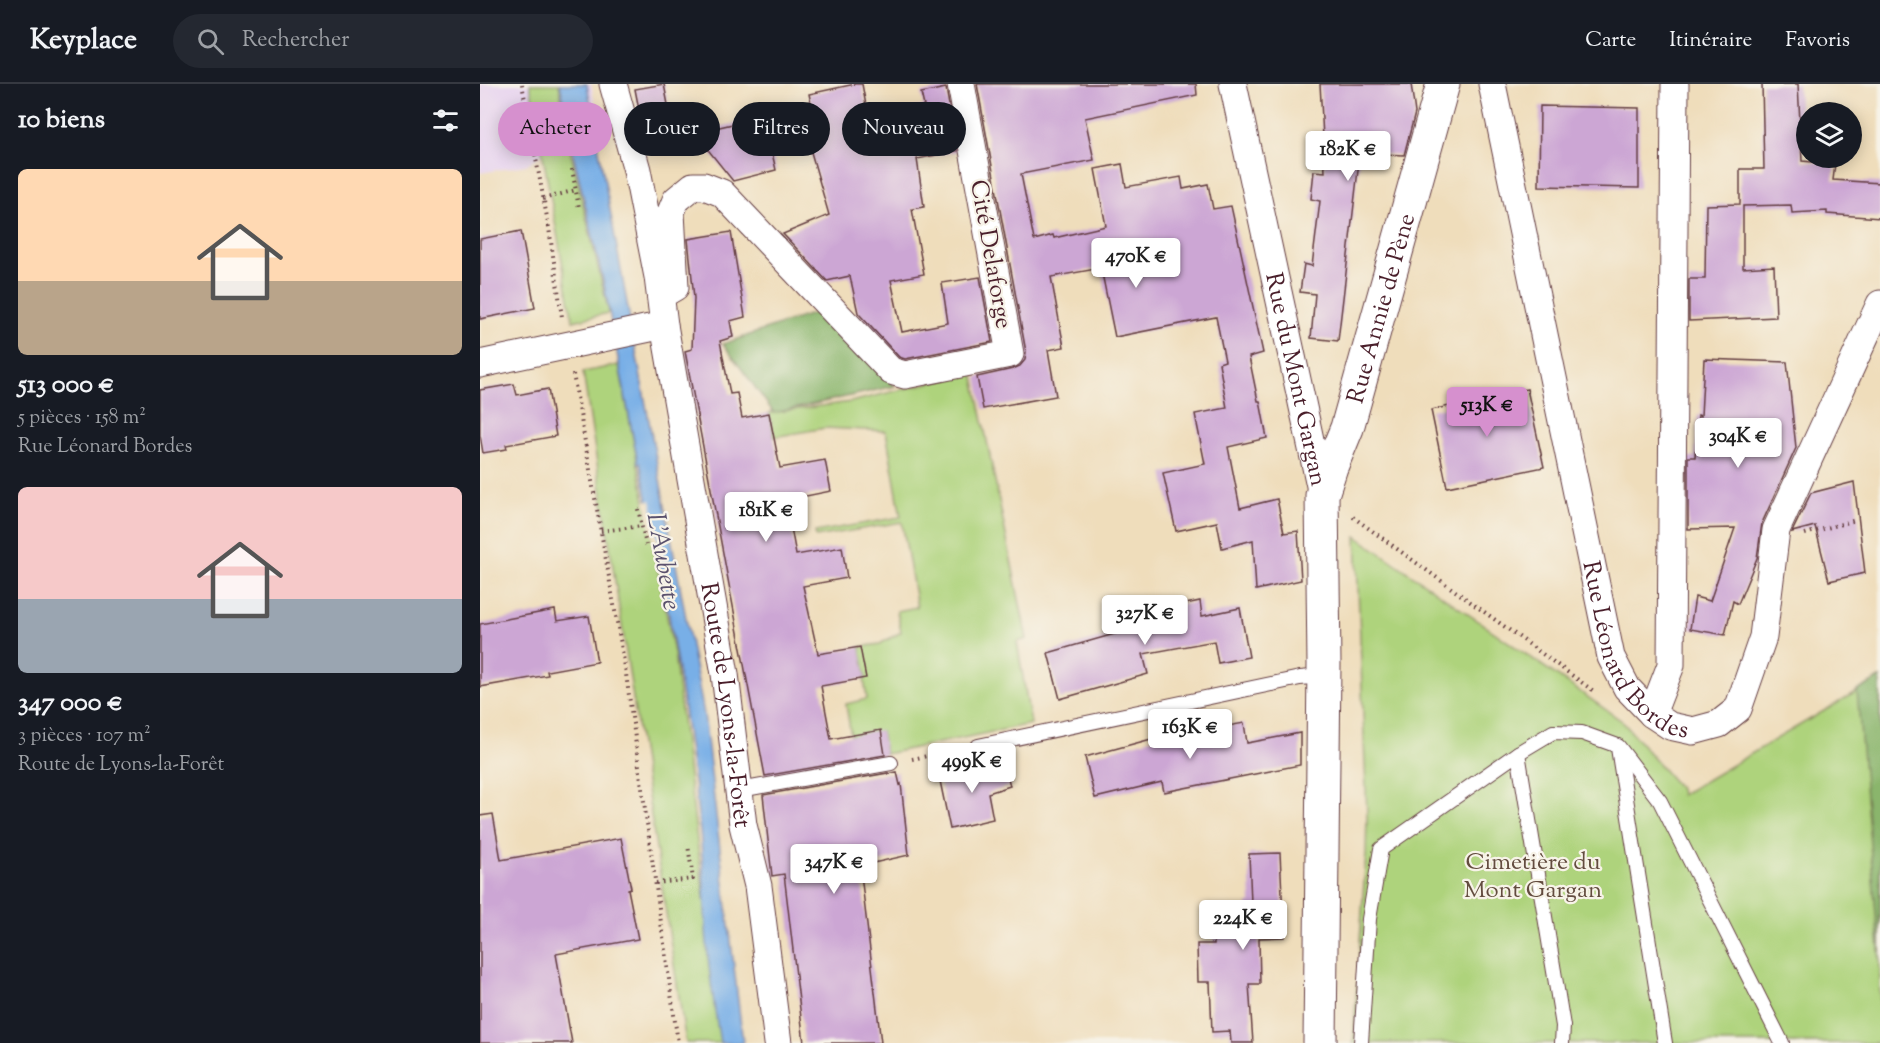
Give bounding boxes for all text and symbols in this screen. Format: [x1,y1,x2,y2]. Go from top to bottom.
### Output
search box [173,14,593,68]
text: Keyplace [30,21,137,61]
icon: search [194,25,227,58]
text: Rechercher [242,25,350,57]
text: Carte [1585,26,1636,56]
text: Itinéraire [1669,26,1752,56]
text: Favoris [1785,26,1850,56]
text: 10 biens [18,102,105,139]
chip: Acheter [498,102,612,156]
chip: Louer [624,102,720,156]
chip: Filtres [732,102,830,156]
chip: Nouveau [842,102,966,156]
map controls [1796,102,1862,168]
button: layers [1796,102,1862,168]
icon: filters [429,104,462,137]
pin: 182K € [1299,131,1397,182]
text: 182K € [1320,136,1376,165]
street label: Cité Delaforge [960,177,1020,332]
icon: home [186,208,294,316]
street label: Rue Annie de Pène [1340,210,1425,408]
pin: 470K € [1087,238,1185,289]
text: 470K € [1105,243,1167,272]
street label: Rue du Mont Gargan [1255,270,1335,489]
text: 513 000 € [18,367,115,404]
pin: 513K € [1438,387,1536,438]
text: 513K € [1461,392,1513,421]
text: 5 pièces · 158 m² [18,404,146,433]
pin: 304K € [1689,418,1787,469]
text: 304K € [1709,423,1767,452]
text: Rue Léonard Bordes [18,433,192,462]
pin: 181K € [717,492,815,543]
text: 181K € [739,497,793,526]
water label: L'Aubette [636,510,689,613]
icon: home [186,526,294,634]
street label: Rue Léonard Bordes [1572,558,1692,749]
street label: Route de Lyons-la-Forêt [690,580,758,830]
pin: 327K € [1096,595,1194,646]
text: 327K € [1116,600,1174,629]
text: 347 000 € [18,685,123,722]
pin: 163K € [1141,709,1239,760]
text: 163K € [1162,714,1218,743]
text: 3 pièces · 107 m² [18,722,151,751]
pin: 499K € [923,743,1021,794]
text: 499K € [942,748,1002,777]
text: Route de Lyons-la-Forêt [18,751,224,780]
pin: 347K € [785,844,883,895]
park label: Cimetière du Mont Gargan [1464,846,1602,908]
text: 347K € [804,849,864,878]
pin: 224K € [1194,900,1292,951]
text: 224K € [1213,905,1273,934]

